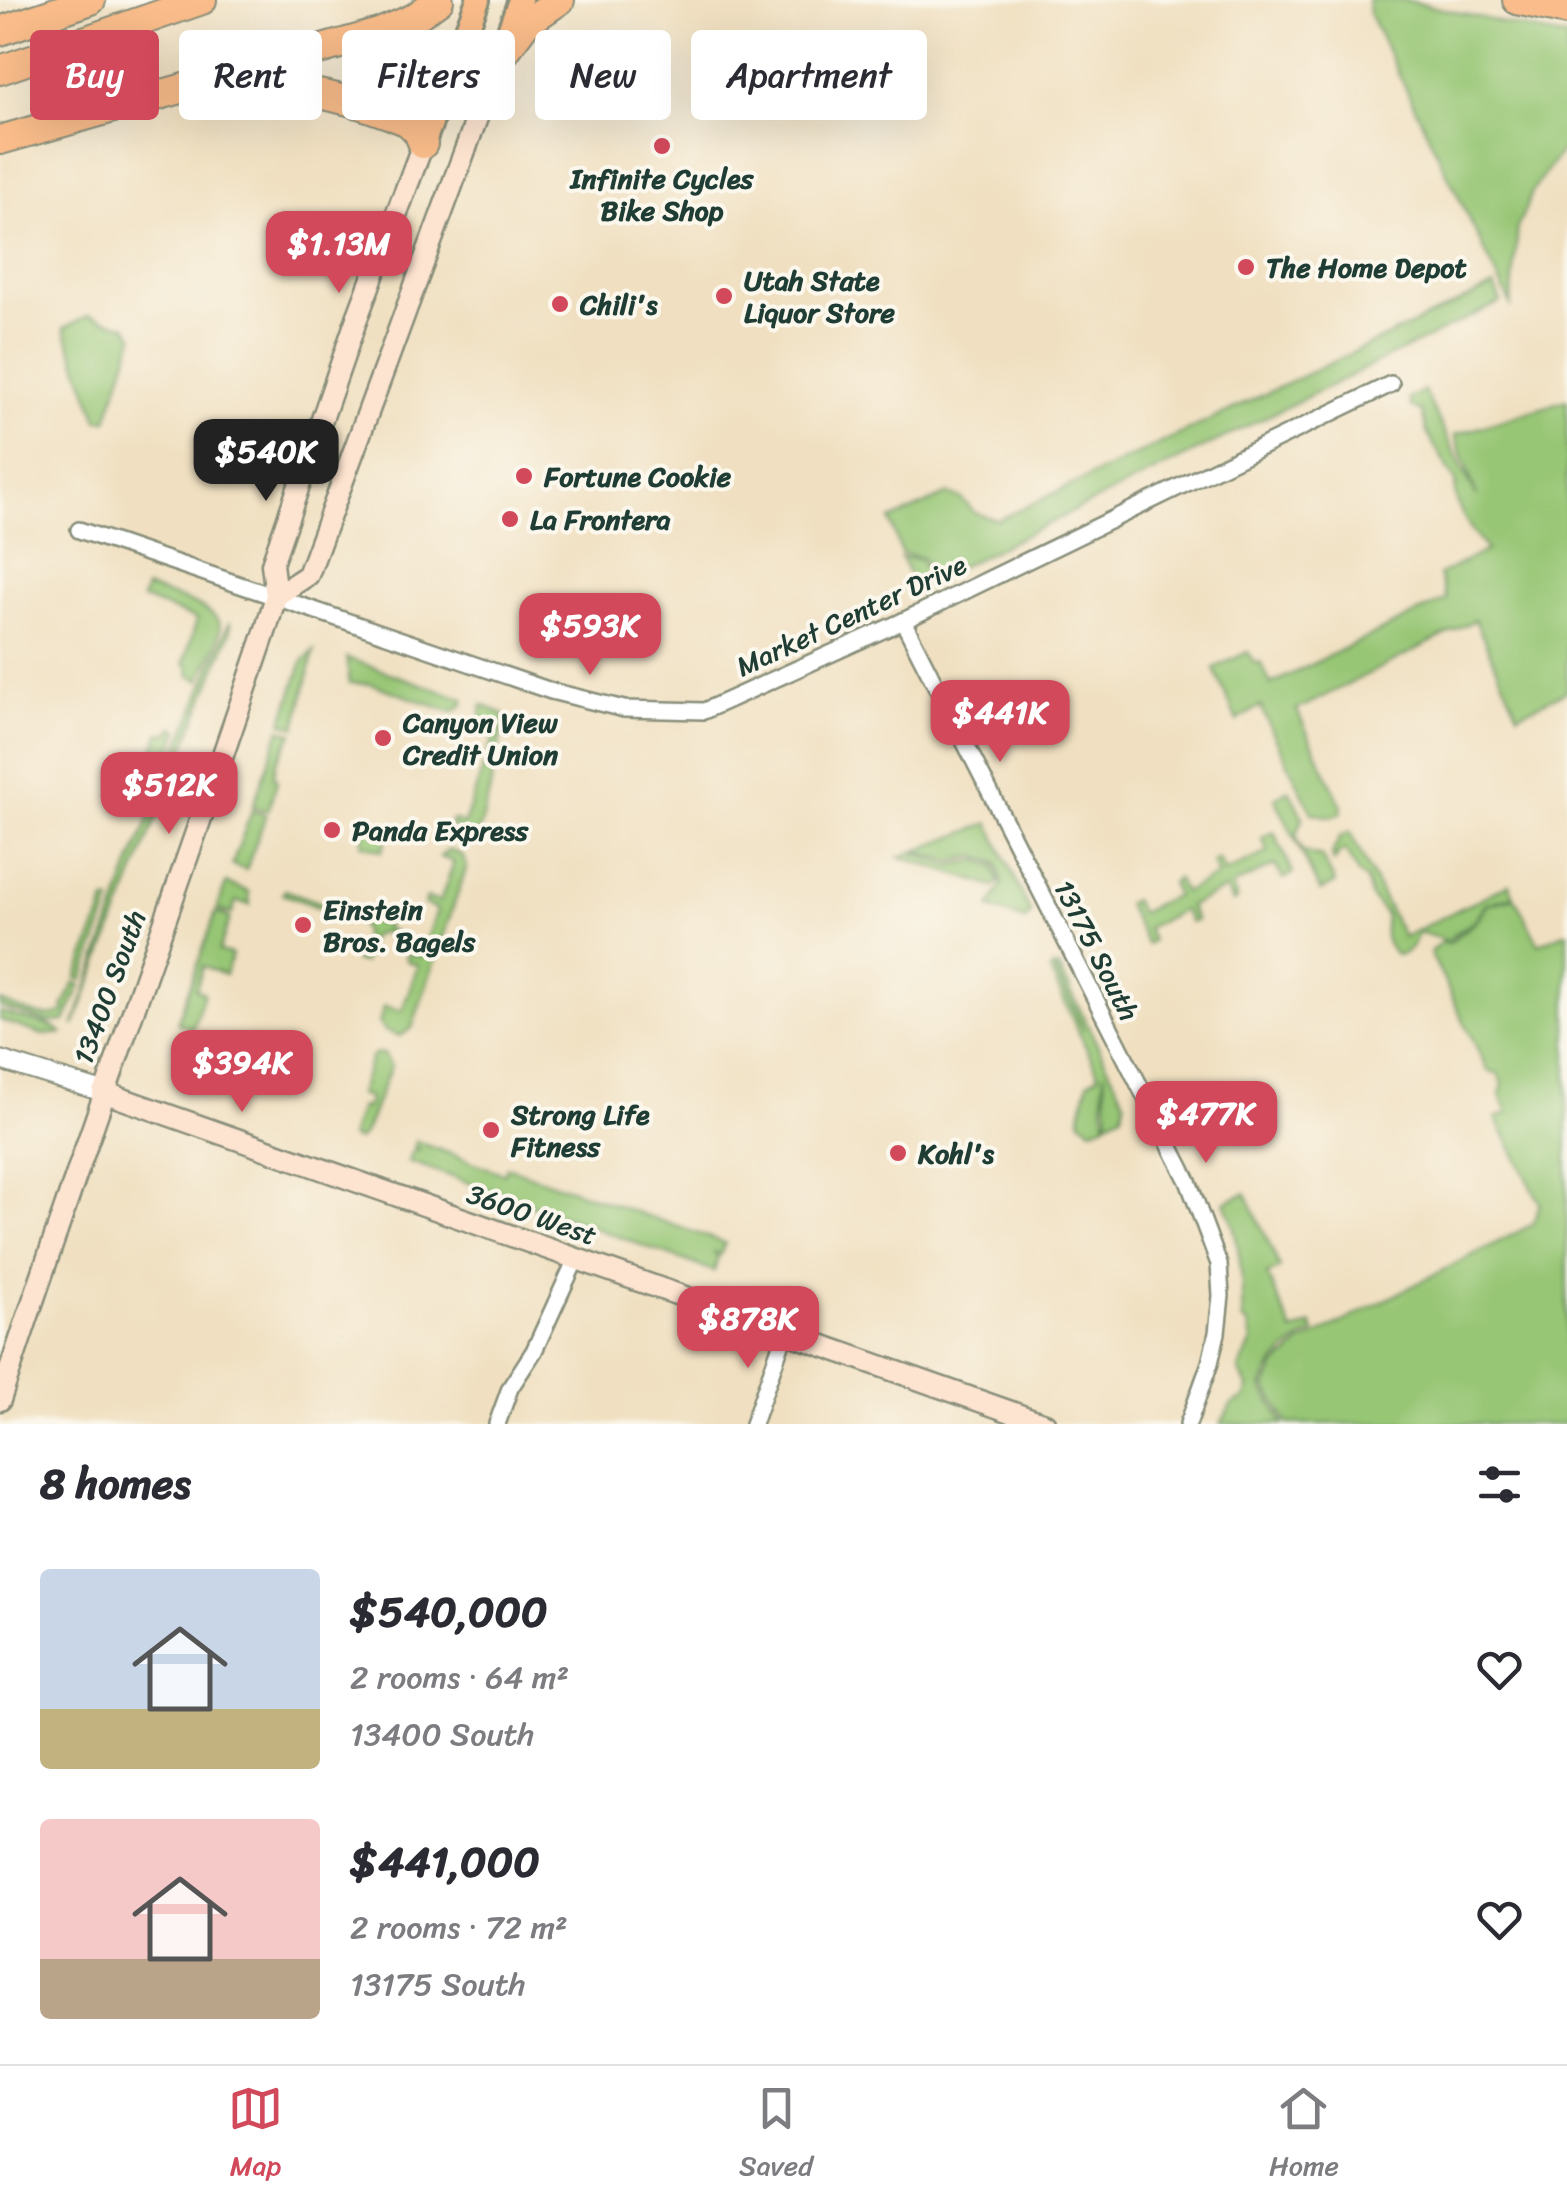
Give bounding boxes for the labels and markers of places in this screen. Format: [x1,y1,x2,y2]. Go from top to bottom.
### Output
marker: Infinite Cycles Bike Shop [651,135,673,157]
place label: Infinite Cycles Bike Shop [568,154,755,235]
pin: $1.13M [258,211,420,296]
place label: The Home Depot [1266,243,1467,292]
place label: Utah State Liquor Store [744,256,896,337]
marker: The Home Depot [1235,256,1257,278]
place label: Chili's [579,280,658,329]
marker: Utah State Liquor Store [713,285,735,307]
marker: Chili's [549,293,571,315]
pin: $540K [196,419,336,504]
place label: Fortune Cookie [543,452,732,501]
marker: Fortune Cookie [513,465,535,487]
place label: La Frontera [530,495,671,544]
marker: La Frontera [499,508,521,530]
pin: $593K [520,593,660,678]
pin: $441K [930,680,1070,765]
place label: Canyon View Credit Union [402,698,559,779]
marker: Canyon View Credit Union [372,727,394,749]
pin: $512K [99,752,239,837]
place label: Panda Express [352,806,529,855]
marker: Panda Express [321,819,343,841]
place label: Einstein Bros. Bagels [323,885,477,966]
marker: Einstein Bros. Bagels [292,914,314,936]
pin: $394K [172,1030,312,1115]
pin: $477K [1136,1081,1276,1166]
place label: Strong Life Fitness [510,1090,650,1171]
marker: Strong Life Fitness [480,1119,502,1141]
place label: Kohl's [917,1129,994,1178]
marker: Kohl's [887,1142,909,1164]
pin: $878K [678,1286,818,1371]

